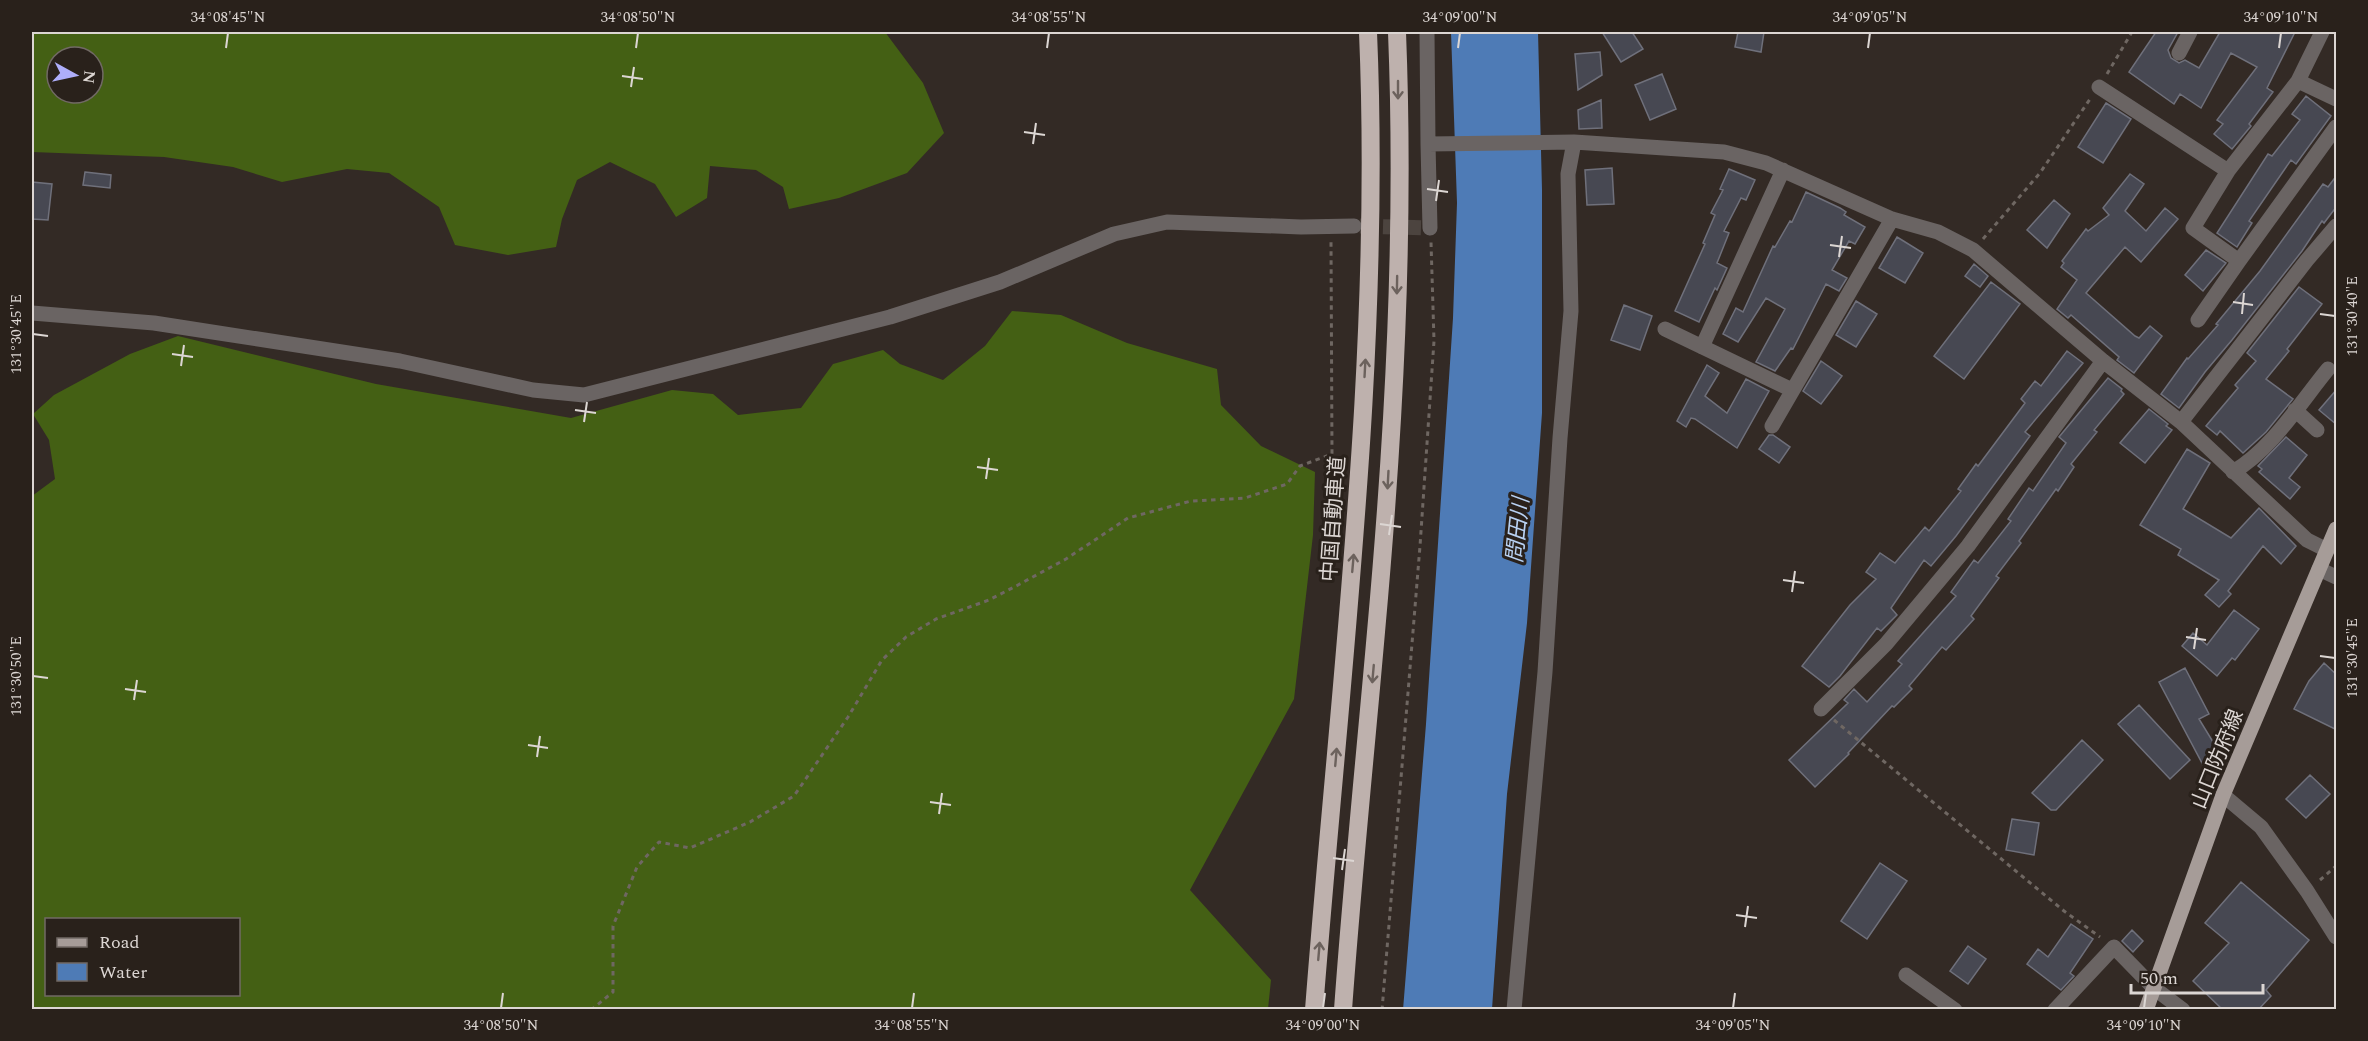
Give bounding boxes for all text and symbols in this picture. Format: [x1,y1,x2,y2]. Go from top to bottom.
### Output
text: 34°08'45"N [191,6,266,29]
text: 34°08'50"N [601,6,676,29]
text: 34°08'55"N [1012,6,1087,29]
text: 34°09'00"N [1423,6,1498,29]
text: 34°09'05"N [1833,6,1908,29]
text: 34°09'10"N [2244,6,2319,29]
north arrow [45,45,105,105]
text: N [76,69,102,85]
one-way arrow [1392,79,1404,99]
one-way arrow [1391,274,1403,294]
text: 131°30'40"E [2341,276,2364,356]
text: 131°30'45"E [5,294,28,374]
one-way arrow [1360,359,1371,379]
street label: 中国自動車道 [1314,455,1354,583]
one-way arrow [1382,469,1393,489]
water label: 問田川 [1499,494,1539,565]
one-way arrow [1348,553,1359,573]
text: 131°30'45"E [2341,618,2364,698]
text: 131°30'50"E [5,636,28,716]
one-way arrow [1367,664,1378,684]
street label: 山口防府線 [2183,705,2252,814]
one-way arrow [1331,747,1342,767]
legend [45,918,240,996]
text: Road [99,929,140,956]
one-way arrow [1314,942,1325,962]
scale bar [2131,957,2263,995]
text: Water [99,959,147,986]
text: 50 m [2140,965,2178,992]
text: 34°08'50"N [464,1014,539,1037]
text: 34°08'55"N [875,1014,950,1037]
text: 34°09'00"N [1286,1014,1361,1037]
text: 34°09'05"N [1696,1014,1771,1037]
text: 34°09'10"N [2107,1014,2182,1037]

